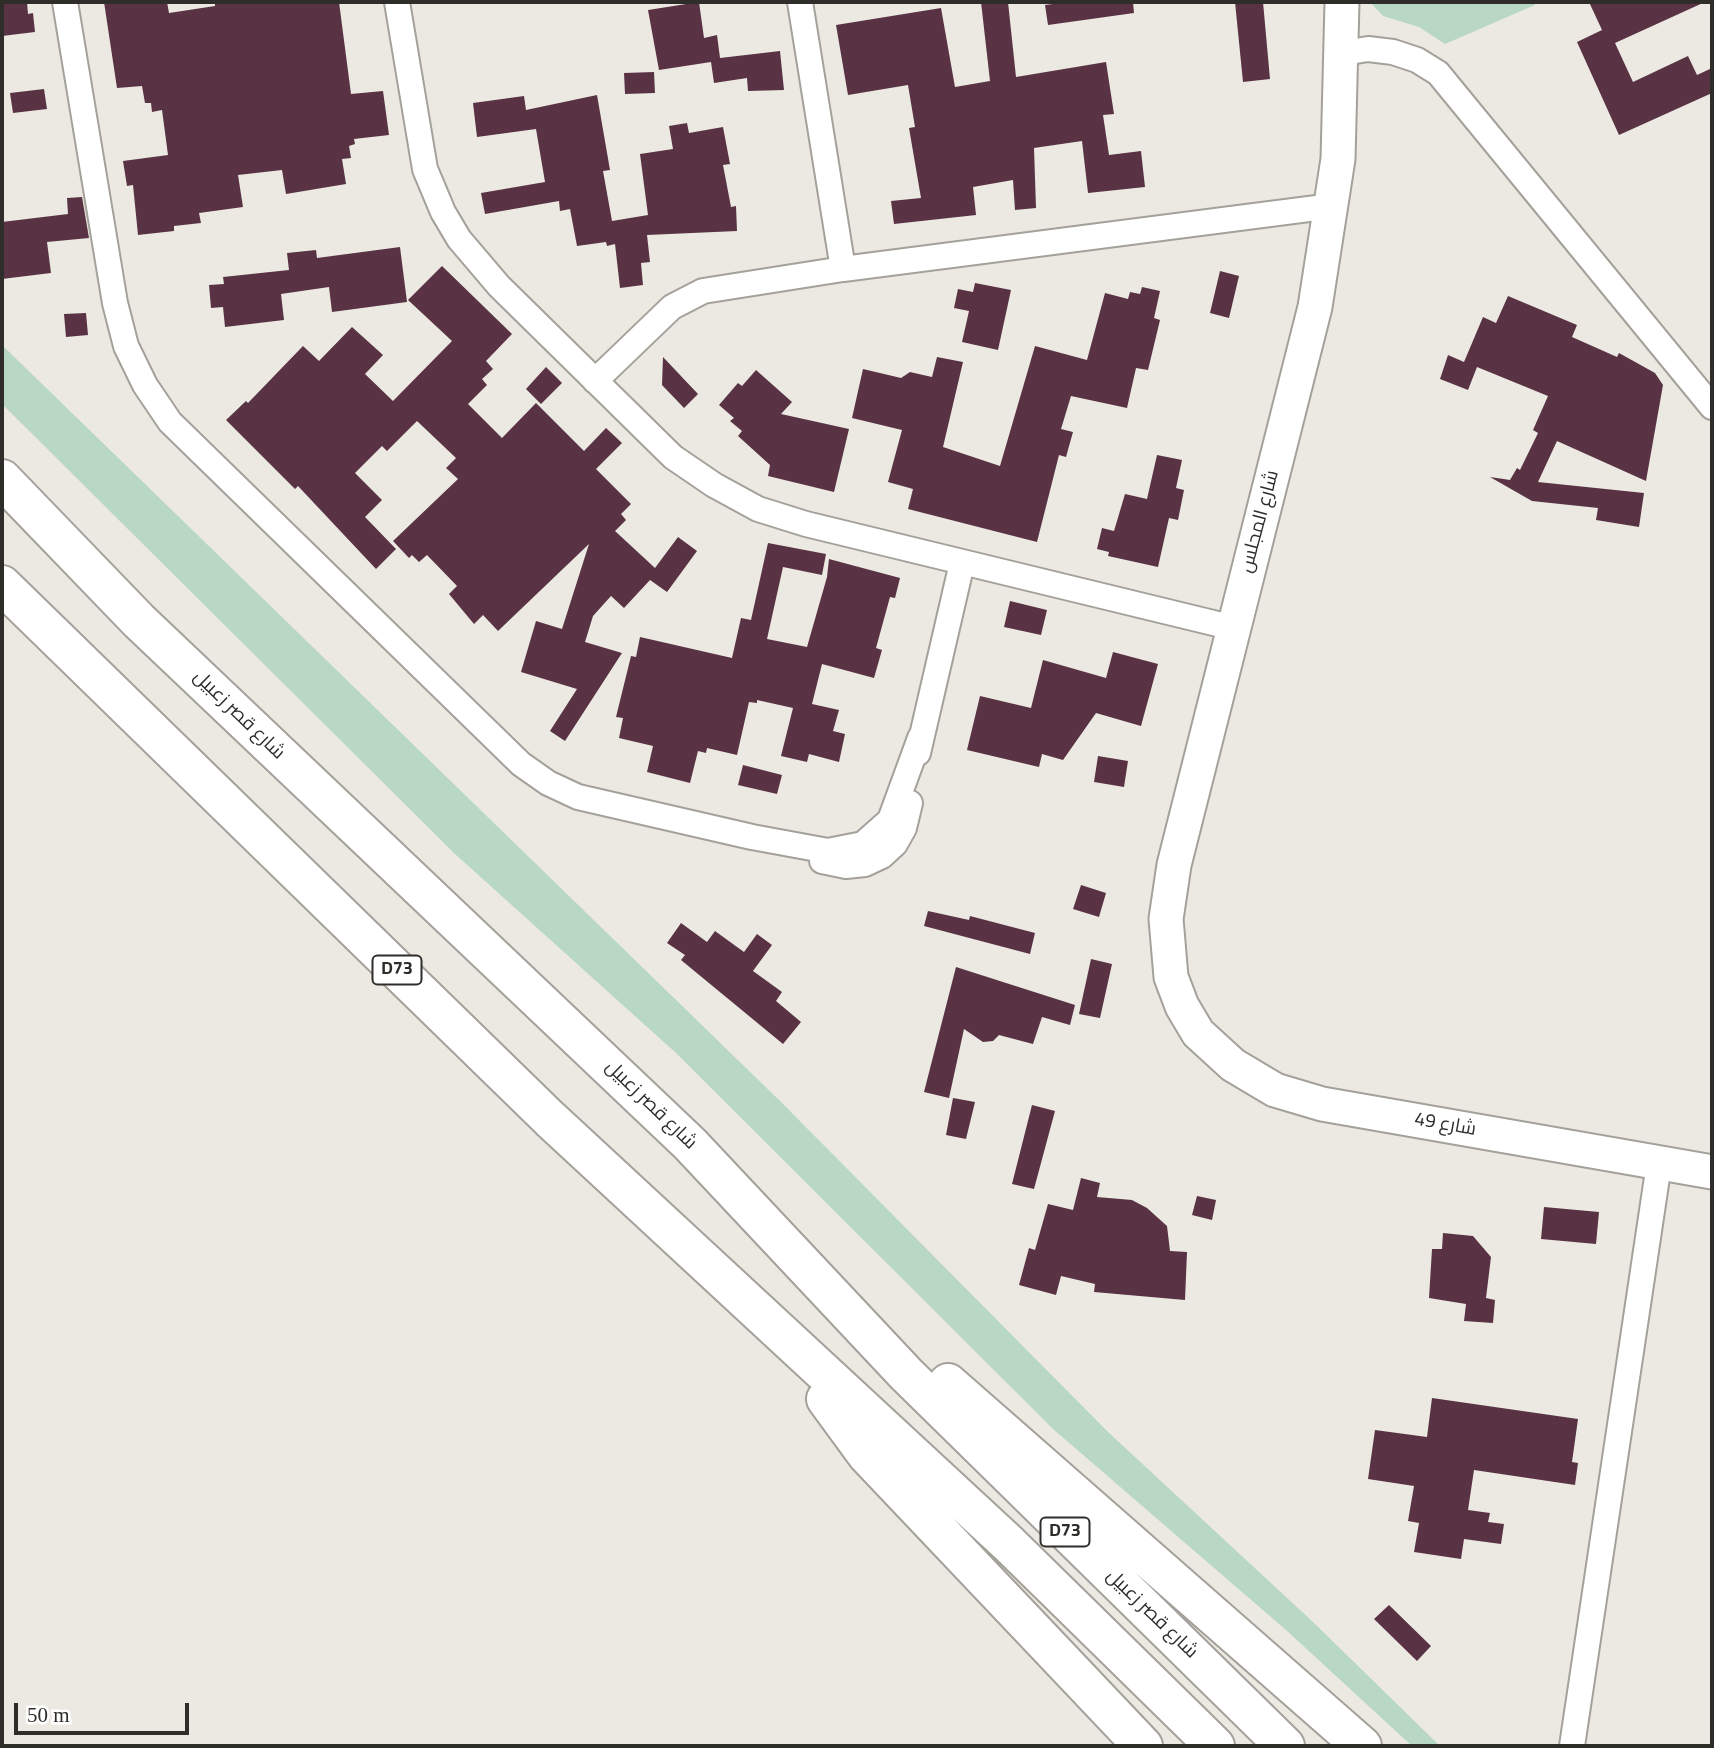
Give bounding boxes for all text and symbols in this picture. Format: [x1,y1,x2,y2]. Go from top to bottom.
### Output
street label: شارع المجلس [1236,468,1286,576]
street label: شارع قصر زعبيل [187,667,289,765]
road number: D73 [372,956,422,985]
street label: شارع قصر زعبيل [599,1057,701,1155]
street label: شارع 49 [1412,1109,1478,1143]
road number: D73 [1040,1518,1090,1546]
street label: شارع قصر زعبيل [1100,1566,1202,1664]
scale bar [18,1688,192,1732]
text: 50 m [27,1703,70,1727]

